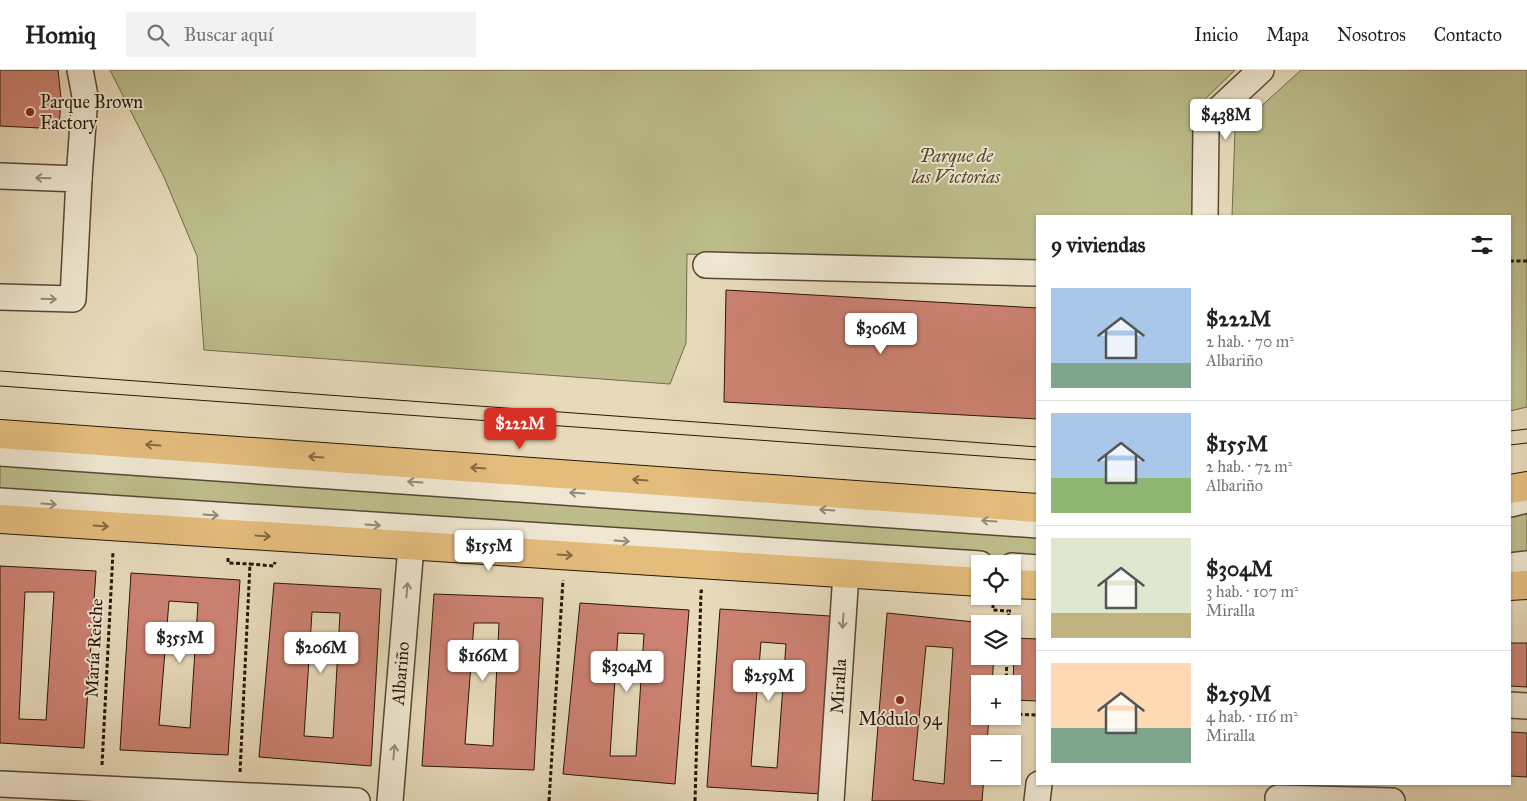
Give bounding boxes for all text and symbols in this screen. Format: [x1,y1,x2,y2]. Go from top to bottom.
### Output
search box [126,12,476,57]
text: Homiq [25,20,96,50]
icon: search [144,21,172,49]
text: Buscar aquí [184,23,273,46]
text: Inicio [1194,24,1238,46]
text: Mapa [1266,24,1309,46]
text: Nosotros [1337,24,1406,46]
text: Contacto [1434,24,1502,46]
place label: Parque Brown Factory [40,91,143,134]
pin: $438M [1191,98,1261,141]
text: $438M [1201,105,1251,124]
marker: Parque Brown Factory [24,106,36,118]
park label: Parque de las Victorias [911,145,1001,188]
one-way arrow [36,173,52,182]
icon: filters [1468,231,1496,259]
text: 9 viviendas [1051,232,1146,258]
one-way arrow [40,294,56,303]
text: $222M [1206,306,1271,332]
icon: home [1091,308,1151,368]
pin: $306M [846,312,916,355]
text: $306M [856,319,906,338]
text: 2 hab. · 70 m² [1206,332,1294,351]
text: Albariño [1206,351,1263,370]
pin: $222M [485,408,555,450]
text: $222M [495,414,545,433]
text: $155M [1206,431,1268,457]
icon: home [1091,433,1151,493]
one-way arrow [146,441,162,450]
one-way arrow [308,452,324,461]
text: 2 hab. · 72 m² [1206,457,1292,476]
one-way arrow [470,464,486,473]
one-way arrow [632,475,648,484]
text: Albariño [1206,476,1263,495]
one-way arrow [407,477,423,486]
one-way arrow [570,488,586,498]
one-way arrow [40,500,56,509]
one-way arrow [819,506,835,515]
one-way arrow [203,510,219,519]
one-way arrow [981,517,997,526]
one-way arrow [93,521,109,530]
one-way arrow [365,521,381,530]
pin: $155M [454,530,524,572]
one-way arrow [255,532,271,541]
text: $155M [465,536,513,555]
one-way arrow [614,537,630,546]
one-way arrow [557,551,573,560]
map controls [971,555,1021,785]
button: locate [971,555,1021,605]
text: $304M [1206,556,1273,582]
icon: home [1091,558,1151,618]
text: 3 hab. · 107 m² [1206,582,1299,601]
one-way arrow [402,583,412,599]
street label: María Reiche [80,598,108,698]
text: Miralla [1206,601,1255,620]
one-way arrow [838,613,848,629]
button: layers [971,615,1021,665]
pin: $355M [145,622,215,664]
text: $355M [156,628,204,647]
pin: $206M [286,632,356,674]
text: $206M [295,638,347,657]
pin: $166M [448,640,518,682]
street label: Albariño [387,641,414,707]
text: $166M [459,646,507,665]
pin: $304M [592,650,662,693]
text: $304M [602,657,652,676]
street label: Miralla [826,658,851,715]
pin: $259M [734,660,804,702]
text: $259M [744,666,794,685]
button: + [971,675,1021,725]
text: $259M [1206,681,1272,707]
icon: home [1091,683,1151,743]
marker: Módulo 94 [894,694,906,706]
text: 4 hab. · 116 m² [1206,707,1298,726]
place label: Módulo 94 [858,708,943,730]
text: Miralla [1206,726,1255,745]
button: − [971,735,1021,785]
one-way arrow [389,745,399,761]

